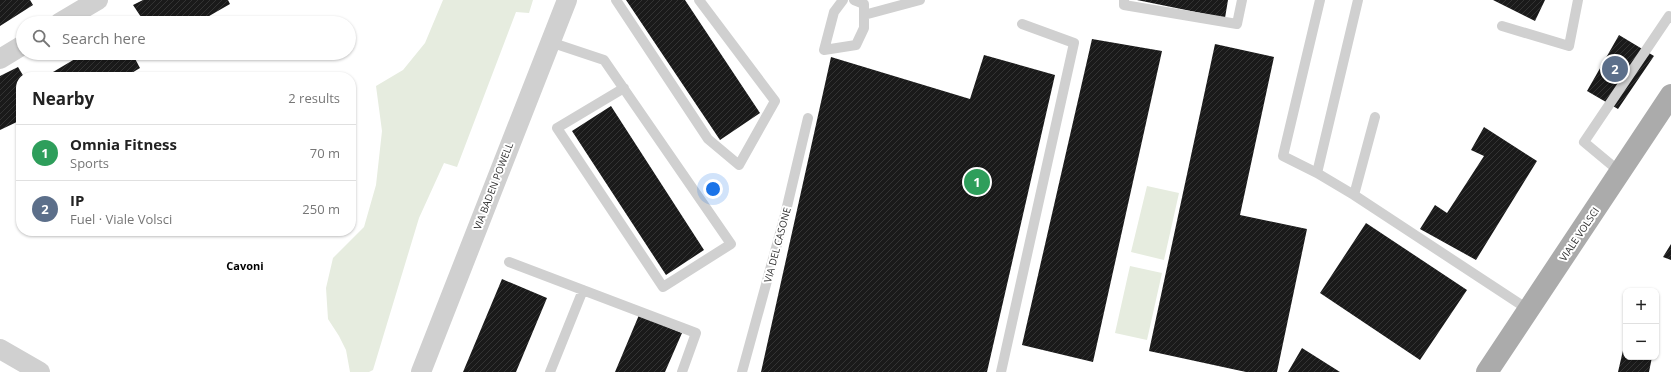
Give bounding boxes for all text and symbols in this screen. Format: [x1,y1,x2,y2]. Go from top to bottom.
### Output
search box [16,16,356,60]
icon: search [30,27,52,49]
text: Search here [62,28,146,48]
pin: 2 [1602,54,1628,84]
text: Nearby [32,87,94,110]
text: 2 results [288,89,340,107]
text: Omnia Fitness [70,134,177,154]
street label: VIA BADEN POWELL [470,140,516,232]
text: 1 [41,144,49,162]
text: 70 m [310,144,340,162]
text: Sports [70,154,109,172]
pin: 1 [964,167,990,197]
your location [703,179,723,199]
text: IP [70,190,84,210]
text: 2 [41,200,49,218]
text: 250 m [302,200,340,218]
street label: VIALE VOLSCI [1556,204,1602,264]
street label: VIA DEL CASONE [760,206,794,284]
text: Fuel · Viale Volsci [70,210,172,228]
district label: Cavoni [226,258,264,273]
map controls [1623,288,1659,360]
button: + [1623,288,1659,324]
button: − [1623,324,1659,360]

